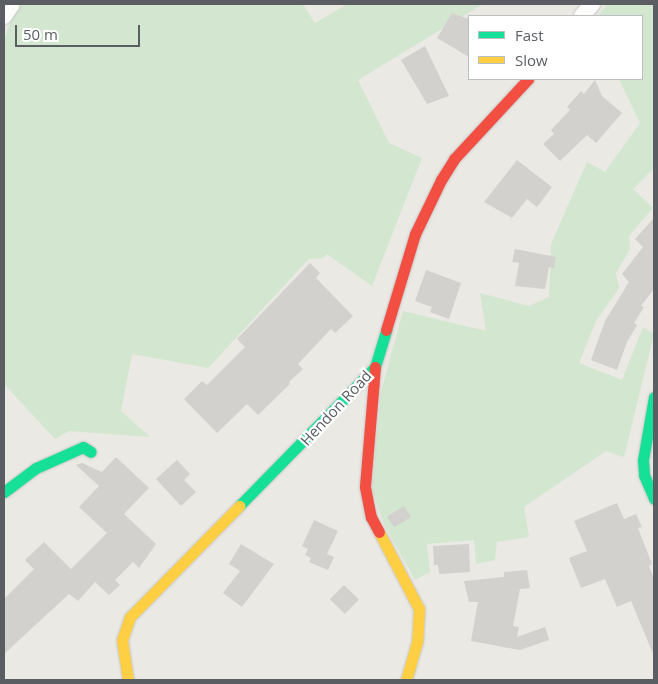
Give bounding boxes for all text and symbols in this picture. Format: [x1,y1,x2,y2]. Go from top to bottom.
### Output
scale bar [18,15,142,47]
legend [468,15,643,80]
text: 50 m [23,24,58,44]
text: Fast [515,25,544,45]
text: Slow [515,50,548,70]
street label: Hendon Road [297,367,375,449]

